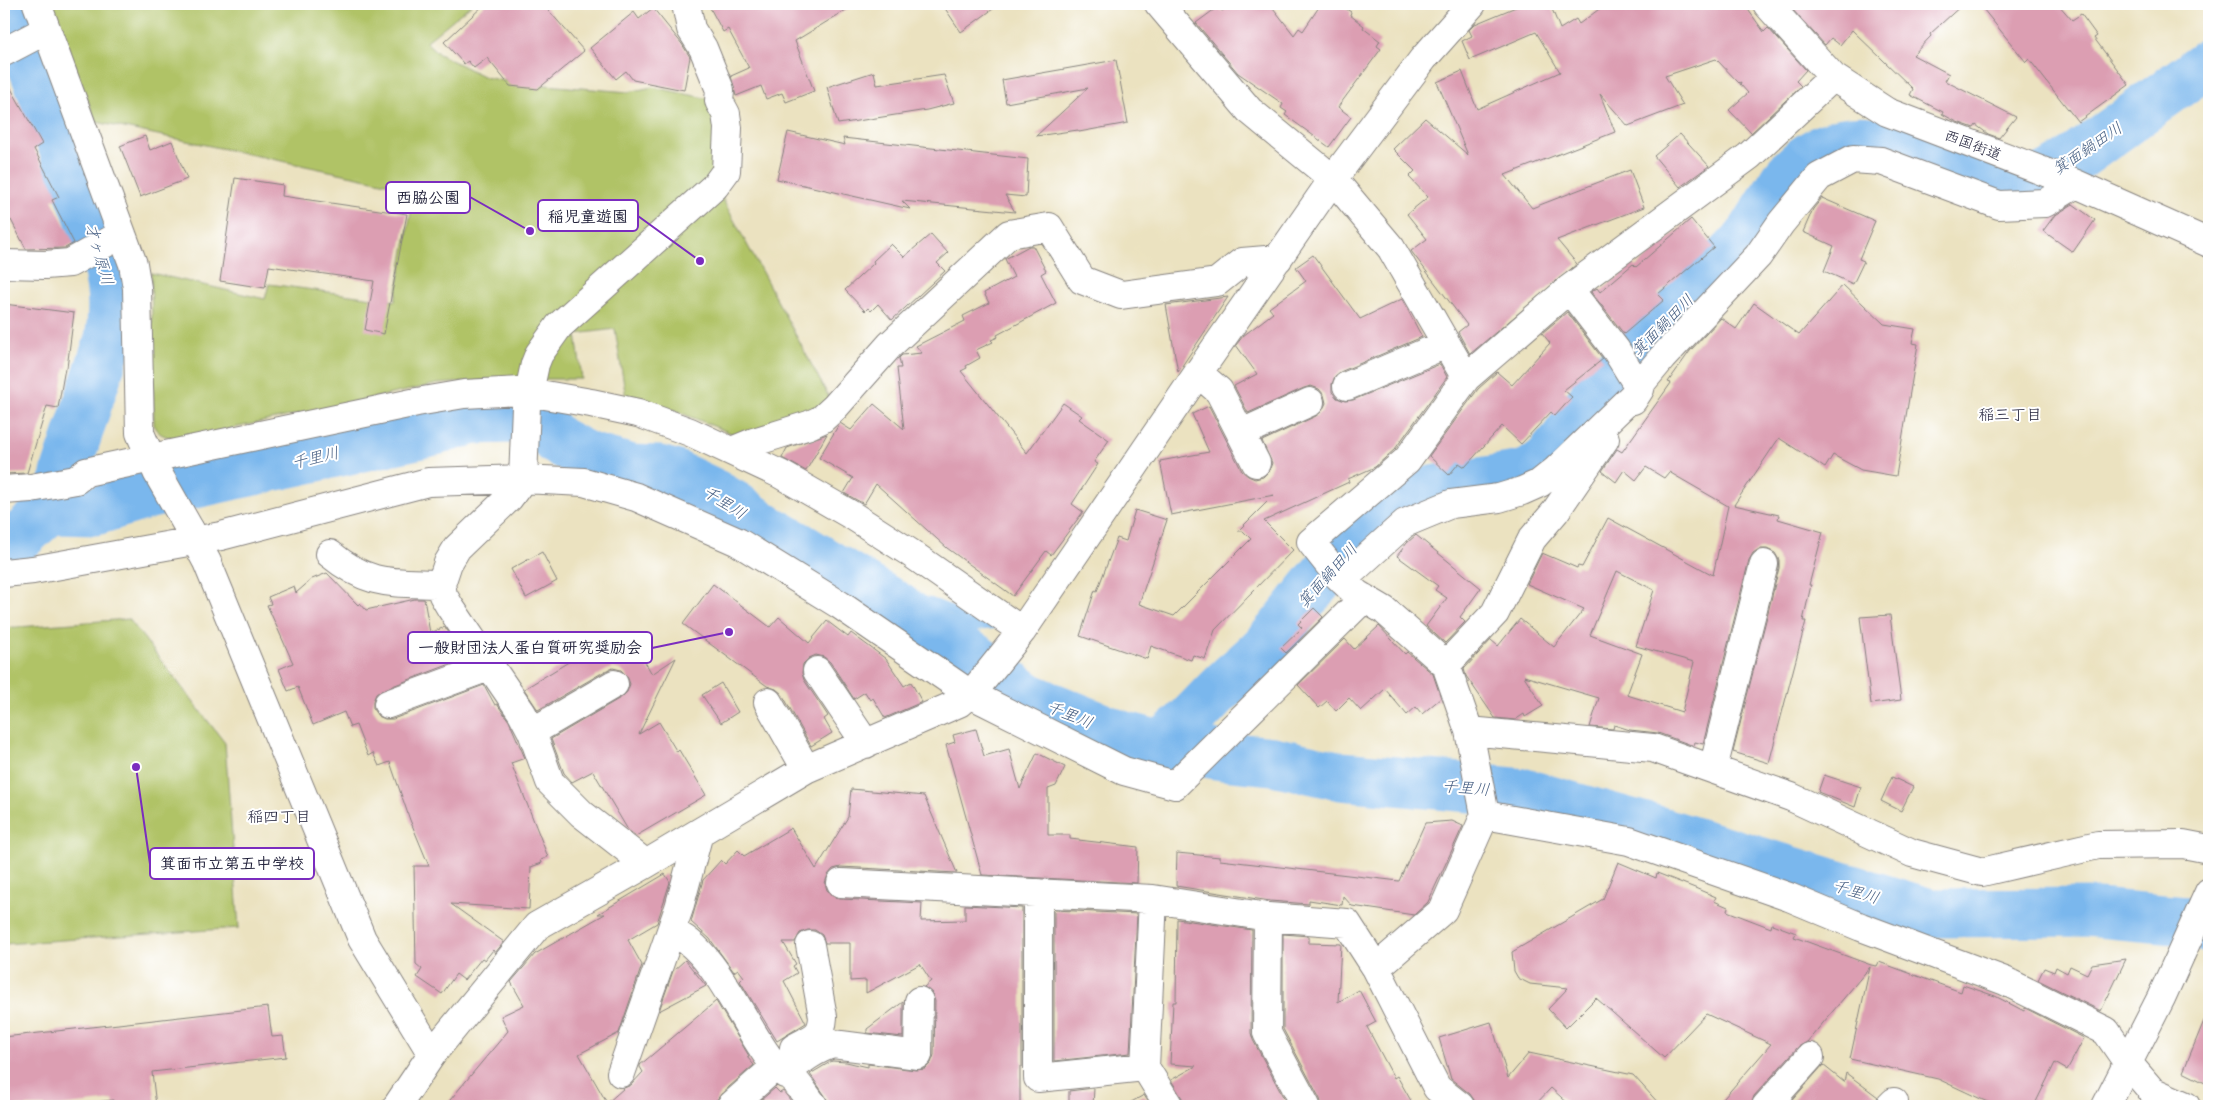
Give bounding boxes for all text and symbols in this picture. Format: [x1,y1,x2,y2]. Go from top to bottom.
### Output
water label: 箕面鍋田川 [2049,118,2126,179]
street label: 西国街道 [1941,126,2004,165]
callout: 西脇公園 [386,182,470,213]
text: 西脇公園 [396,188,460,208]
callout: 稲児童遊園 [538,200,638,231]
text: 稲児童遊園 [548,207,628,227]
water label: 才ヶ原川 [81,221,117,288]
water label: 箕面鍋田川 [1627,290,1698,361]
district label: 稲三丁目 [1978,405,2042,425]
water label: 千里川 [290,443,341,473]
water label: 千里川 [699,482,750,524]
water label: 箕面鍋田川 [1294,539,1362,612]
callout: 一般財団法人蛋白質研究奨励会 [408,632,652,663]
text: 一般財団法人蛋白質研究奨励会 [418,638,642,658]
water label: 千里川 [1044,697,1096,733]
water label: 千里川 [1441,776,1491,800]
district label: 稲四丁目 [247,807,311,827]
callout: 箕面市立第五中学校 [150,848,314,879]
text: 箕面市立第五中学校 [160,854,304,874]
water label: 千里川 [1830,875,1882,909]

